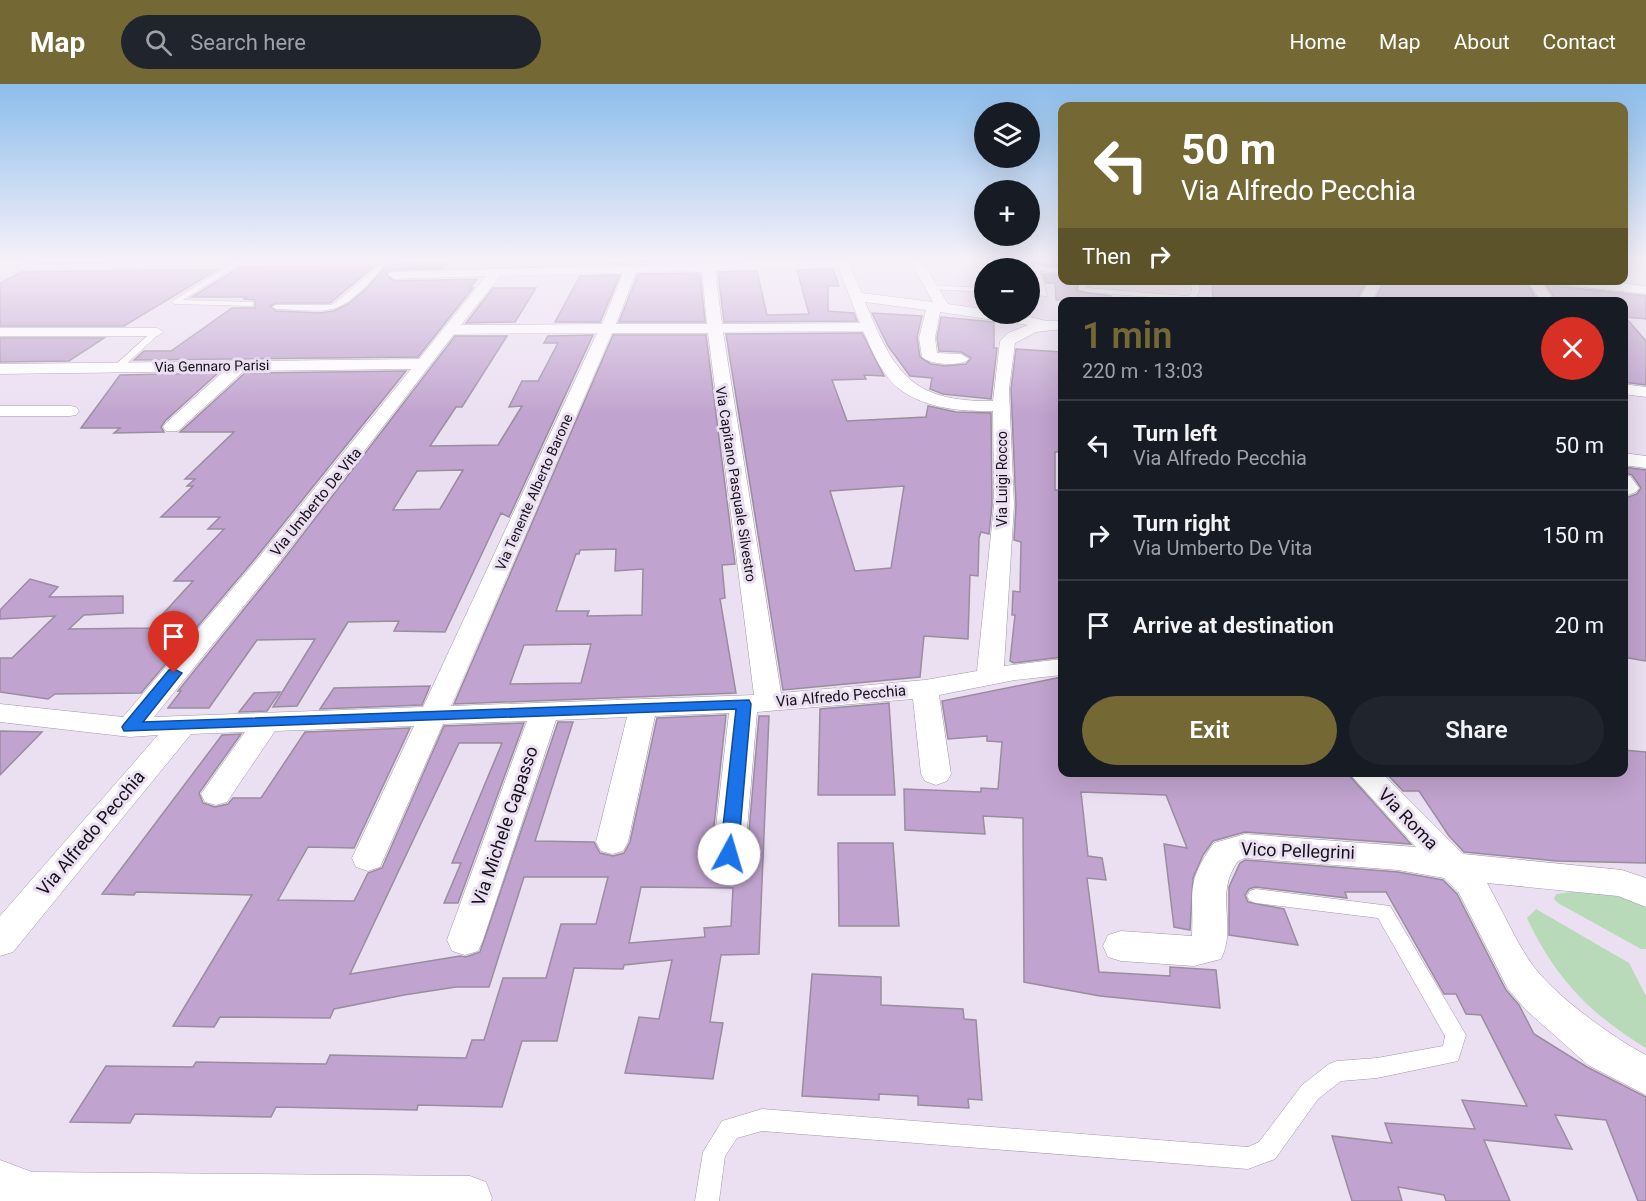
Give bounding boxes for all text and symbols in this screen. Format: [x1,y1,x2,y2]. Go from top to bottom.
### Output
search box [121,15,541,69]
text: Map [30,26,85,59]
icon: search [142,26,175,59]
text: Search here [190,30,306,55]
text: Home [1290,30,1346,54]
text: Map [1379,30,1421,54]
text: About [1454,30,1510,54]
text: Contact [1543,30,1616,54]
map controls [974,102,1040,324]
button: layers [974,102,1040,168]
text: 50 m [1181,125,1276,174]
icon: left [1082,126,1160,204]
text: Via Alfredo Pecchia [1181,175,1416,207]
button: + [974,180,1040,246]
icon: right [1143,240,1176,273]
text: Then [1082,244,1131,269]
button: − [974,258,1040,324]
text: 1 min [1082,315,1172,357]
button: close [1541,317,1604,380]
street label: Via Gennaro Parisi [155,357,269,375]
text: 220 m · 13:03 [1082,359,1203,383]
street label: Via Capitano Pasquale Silvestro [713,385,759,583]
street label: Via Tenente Alberto Barone [492,411,576,573]
text: Turn left [1133,421,1217,446]
icon: left [1082,429,1115,462]
street label: Via Luigi Rocco [994,431,1010,527]
text: 50 m [1555,433,1604,458]
street label: Via Umberto De Vita [267,444,365,560]
text: Via Alfredo Pecchia [1133,446,1307,470]
text: Turn right [1133,511,1230,536]
icon: right [1082,519,1115,552]
text: 150 m [1542,523,1604,548]
text: Via Umberto De Vita [1133,536,1312,560]
icon: arrive [1082,609,1115,642]
pin [148,611,199,673]
text: Arrive at destination [1133,613,1334,638]
text: 20 m [1555,613,1604,638]
icon: arrive [157,620,190,653]
street label: Via Alfredo Pecchia [775,681,907,711]
button: Exit [1082,696,1337,765]
button: Share [1349,696,1604,765]
street label: Via Michele Capasso [467,743,542,909]
street label: Via Alfredo Pecchia [32,766,149,899]
street label: Via Roma [1374,784,1443,854]
position arrow [697,822,761,886]
street label: Vico Pellegrini [1241,838,1355,863]

